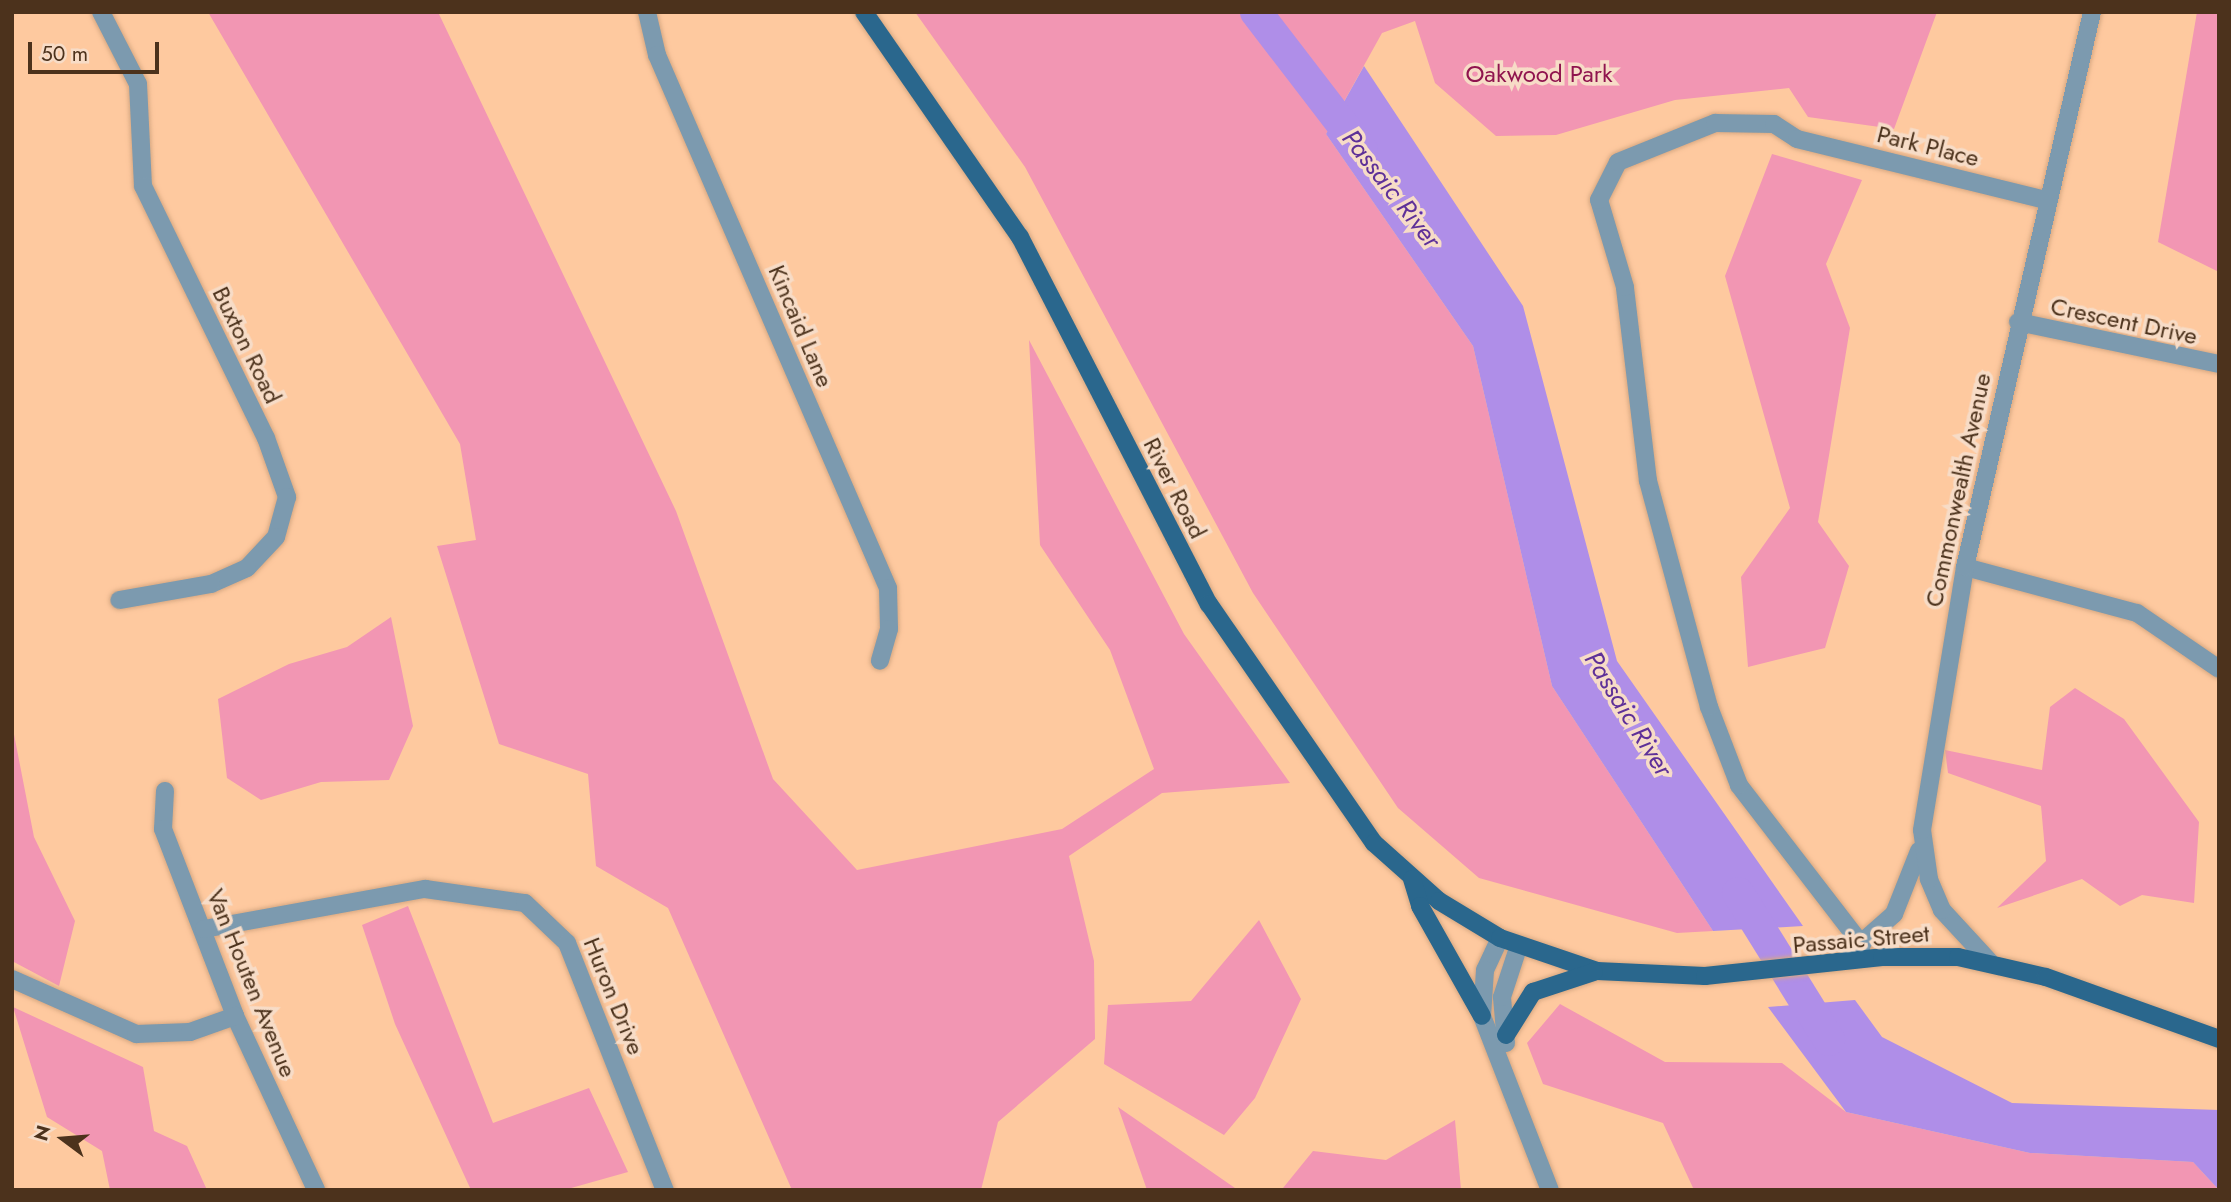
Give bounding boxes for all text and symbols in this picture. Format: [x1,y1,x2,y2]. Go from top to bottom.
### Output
scale bar [32,28,163,72]
text: 50 m [41,39,88,69]
park label: Oakwood Park [1465,60,1613,88]
street label: Park Place [1874,119,1982,173]
water label: Passaic River [1335,124,1447,254]
street label: Kincaid Lane [762,261,840,391]
street label: Buxton Road [206,282,288,408]
street label: Crescent Drive [2048,291,2200,351]
street label: Commonwealth Avenue [1919,370,1997,610]
street label: River Road [1137,433,1213,543]
water label: Passaic River [1577,646,1679,782]
street label: Van Houten Avenue [201,885,303,1081]
street label: Passaic Street [1791,919,1931,959]
street label: Huron Drive [577,933,651,1059]
north arrow [28,1104,98,1174]
text: N [27,1122,57,1144]

